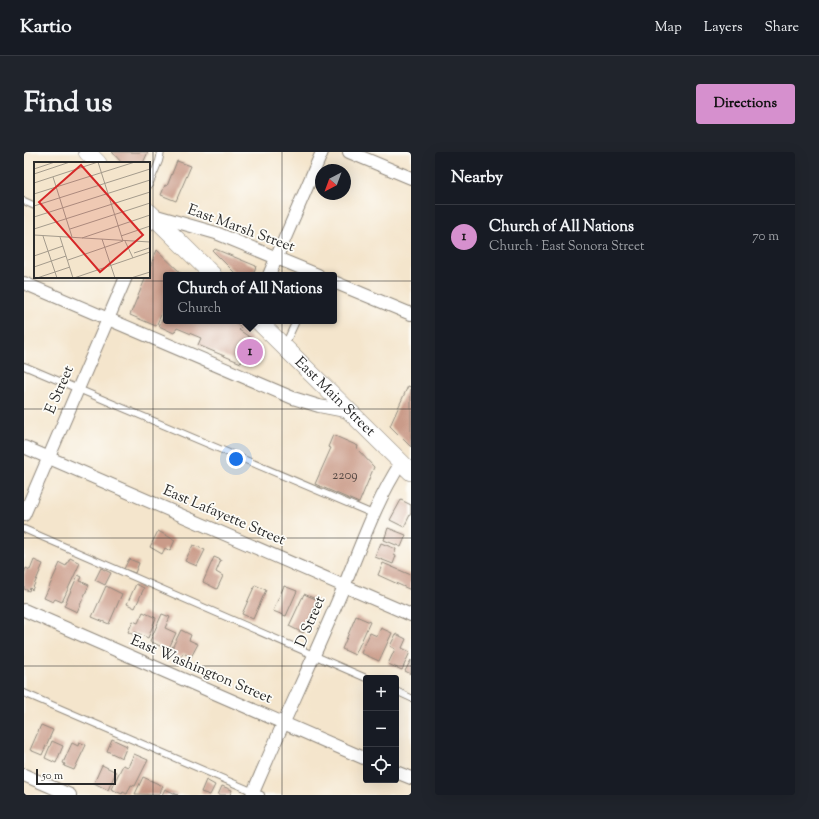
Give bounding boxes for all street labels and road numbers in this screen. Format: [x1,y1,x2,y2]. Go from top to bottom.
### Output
street label: East Marsh Street [184,200,298,258]
street label: East Main Street [290,352,380,442]
street label: E Street [40,362,80,418]
street label: East Lafayette Street [159,481,289,551]
street label: D Street [291,593,331,651]
street label: East Washington Street [127,631,275,709]

